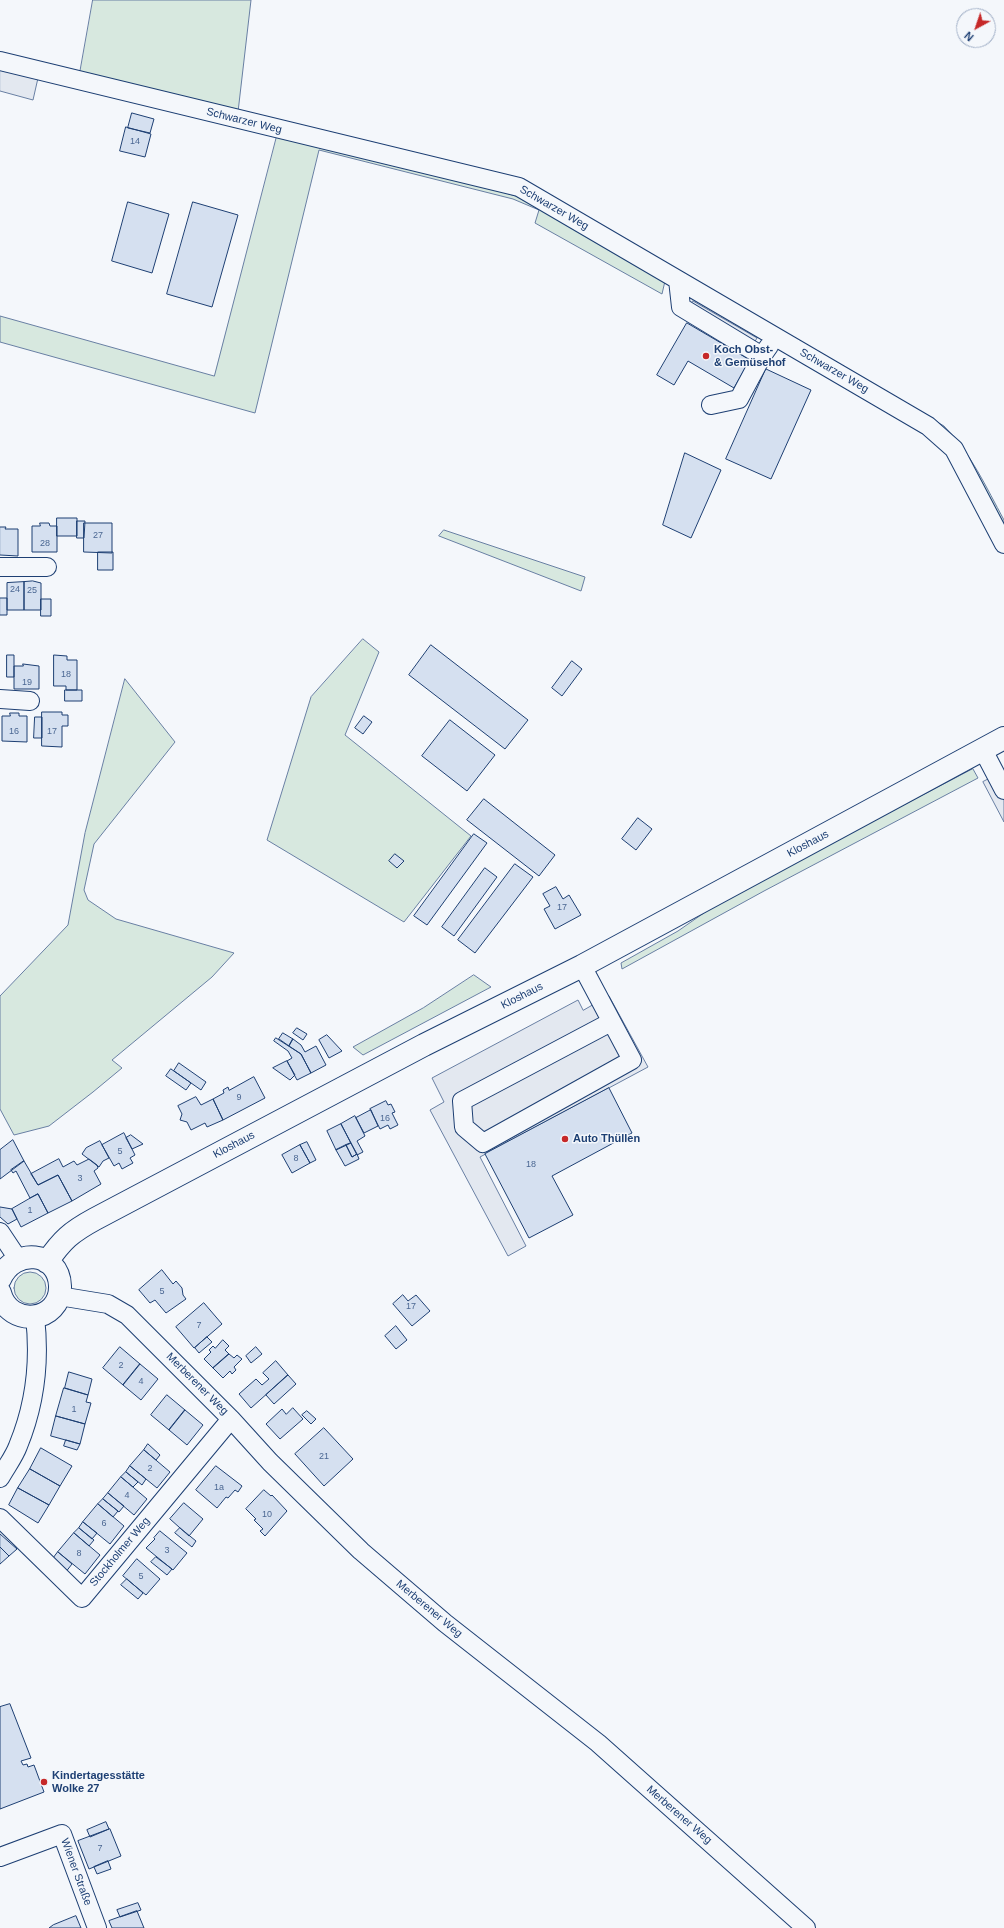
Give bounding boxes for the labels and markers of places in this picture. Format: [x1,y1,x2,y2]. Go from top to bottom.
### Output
place label: Koch Obst- & Gemüsehof [714,343,786,369]
marker: Koch Obst- & Gemüsehof [701,351,711,361]
place label: Auto Thüllen [573,1132,640,1146]
marker: Auto Thüllen [560,1134,570,1144]
place label: Kindertagesstätte Wolke 27 [52,1769,145,1795]
marker: Kindertagesstätte Wolke 27 [39,1777,49,1787]

